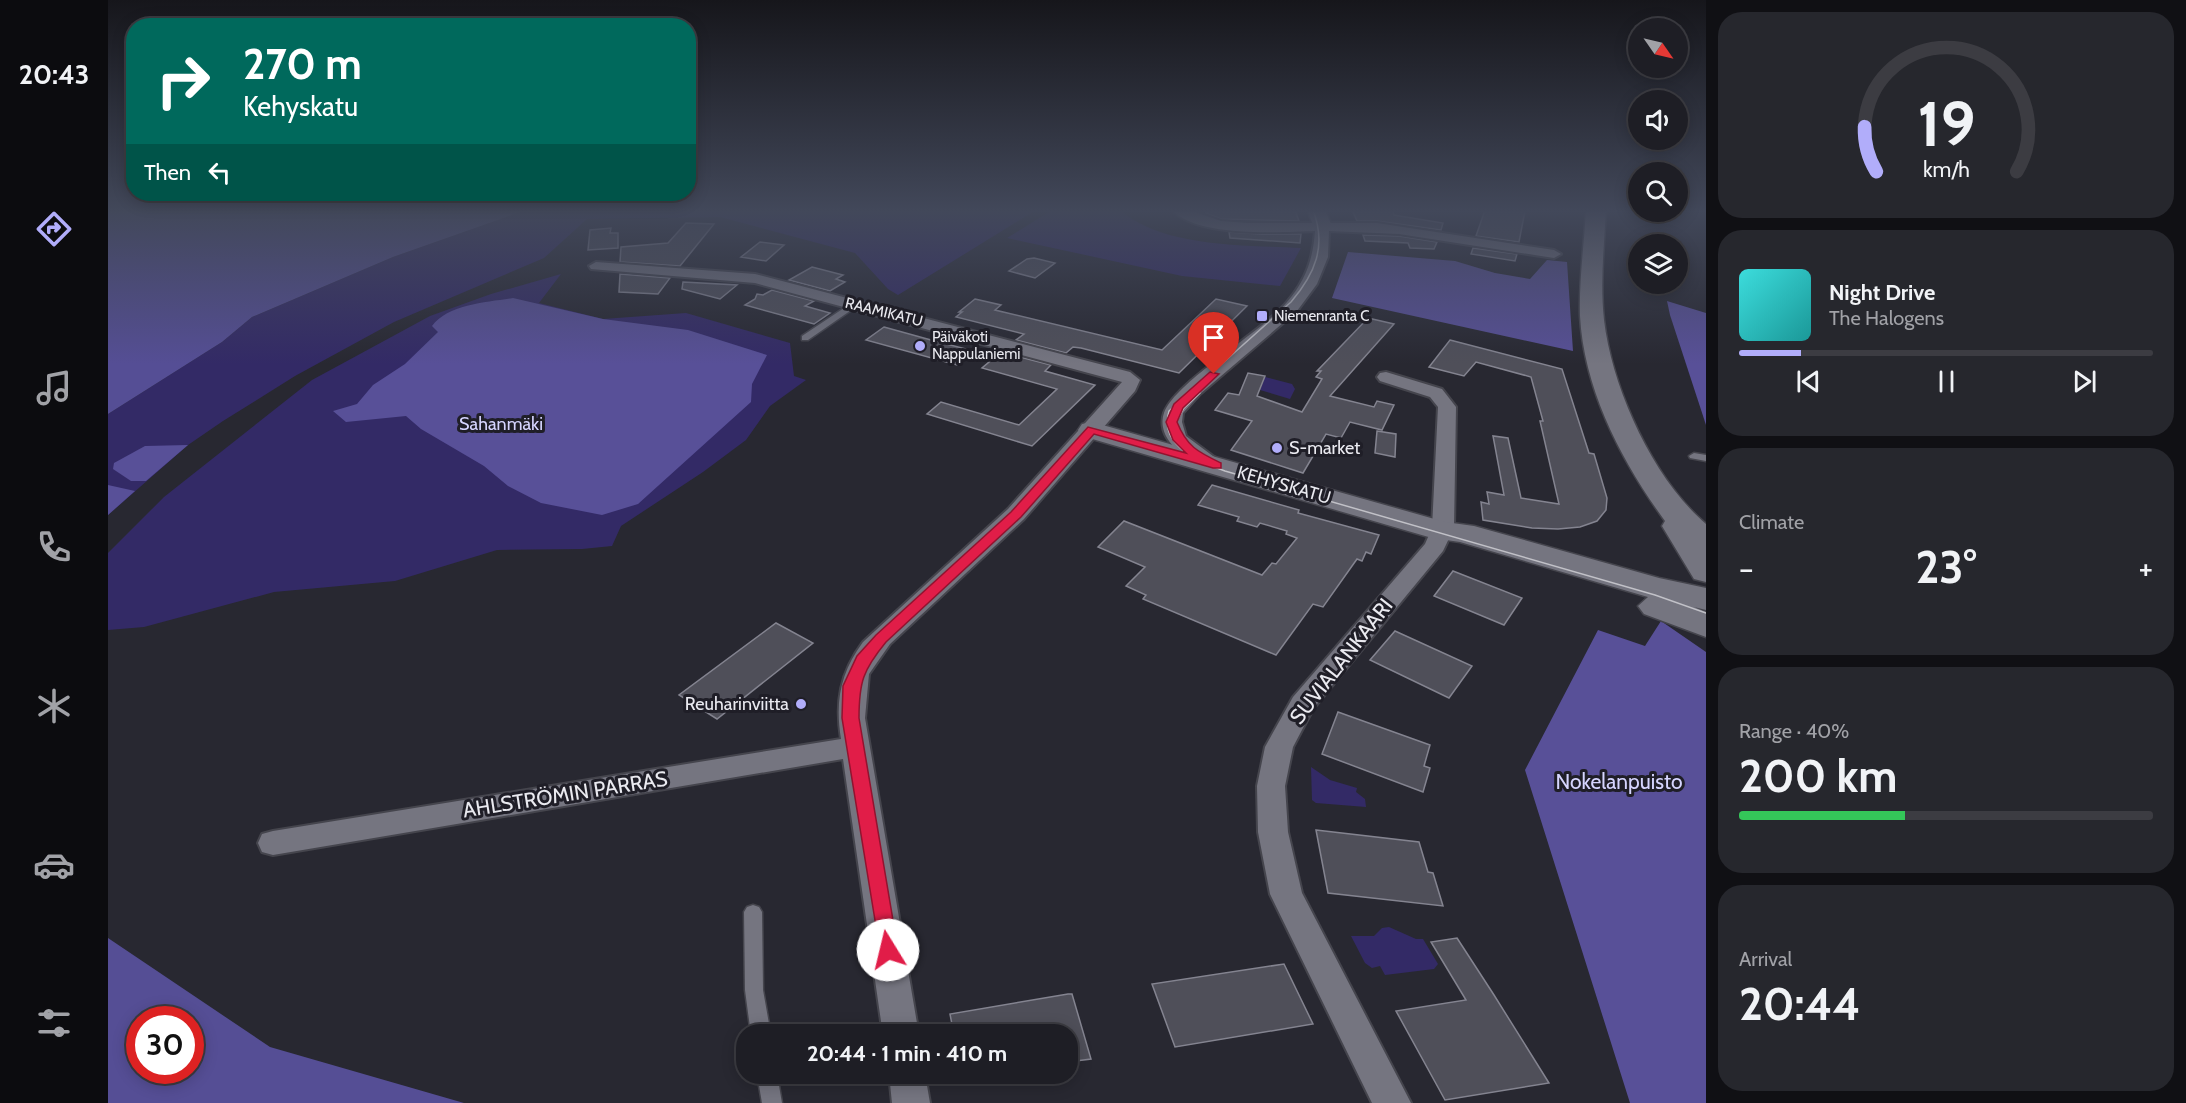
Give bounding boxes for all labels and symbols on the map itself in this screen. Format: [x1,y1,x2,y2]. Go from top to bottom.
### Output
north arrow [1628,18,1688,78]
street label: RAAMIKATU [843,294,925,330]
place label: Niemenranta C [1274,307,1369,325]
marker: Niemenranta C [1255,309,1269,323]
pin [1188,312,1239,374]
place label: Päiväkoti Nappulaniemi [932,328,1021,363]
marker: Päiväkoti Nappulaniemi [913,339,927,353]
park label: Sahanmäki [459,413,543,435]
place label: S-market [1289,437,1360,459]
marker: S-market [1270,441,1284,455]
street label: KEHYSKATU [1235,461,1333,509]
street label: SUVIALANKAARI [1284,593,1398,729]
place label: Reuharinviitta [685,693,789,715]
marker: Reuharinviitta [794,697,808,711]
street label: AHLSTRÖMIN PARRAS [461,765,669,823]
park label: Nokelanpuisto [1556,769,1682,794]
position arrow [856,918,920,982]
speed limit sign: 30 [126,1006,204,1084]

